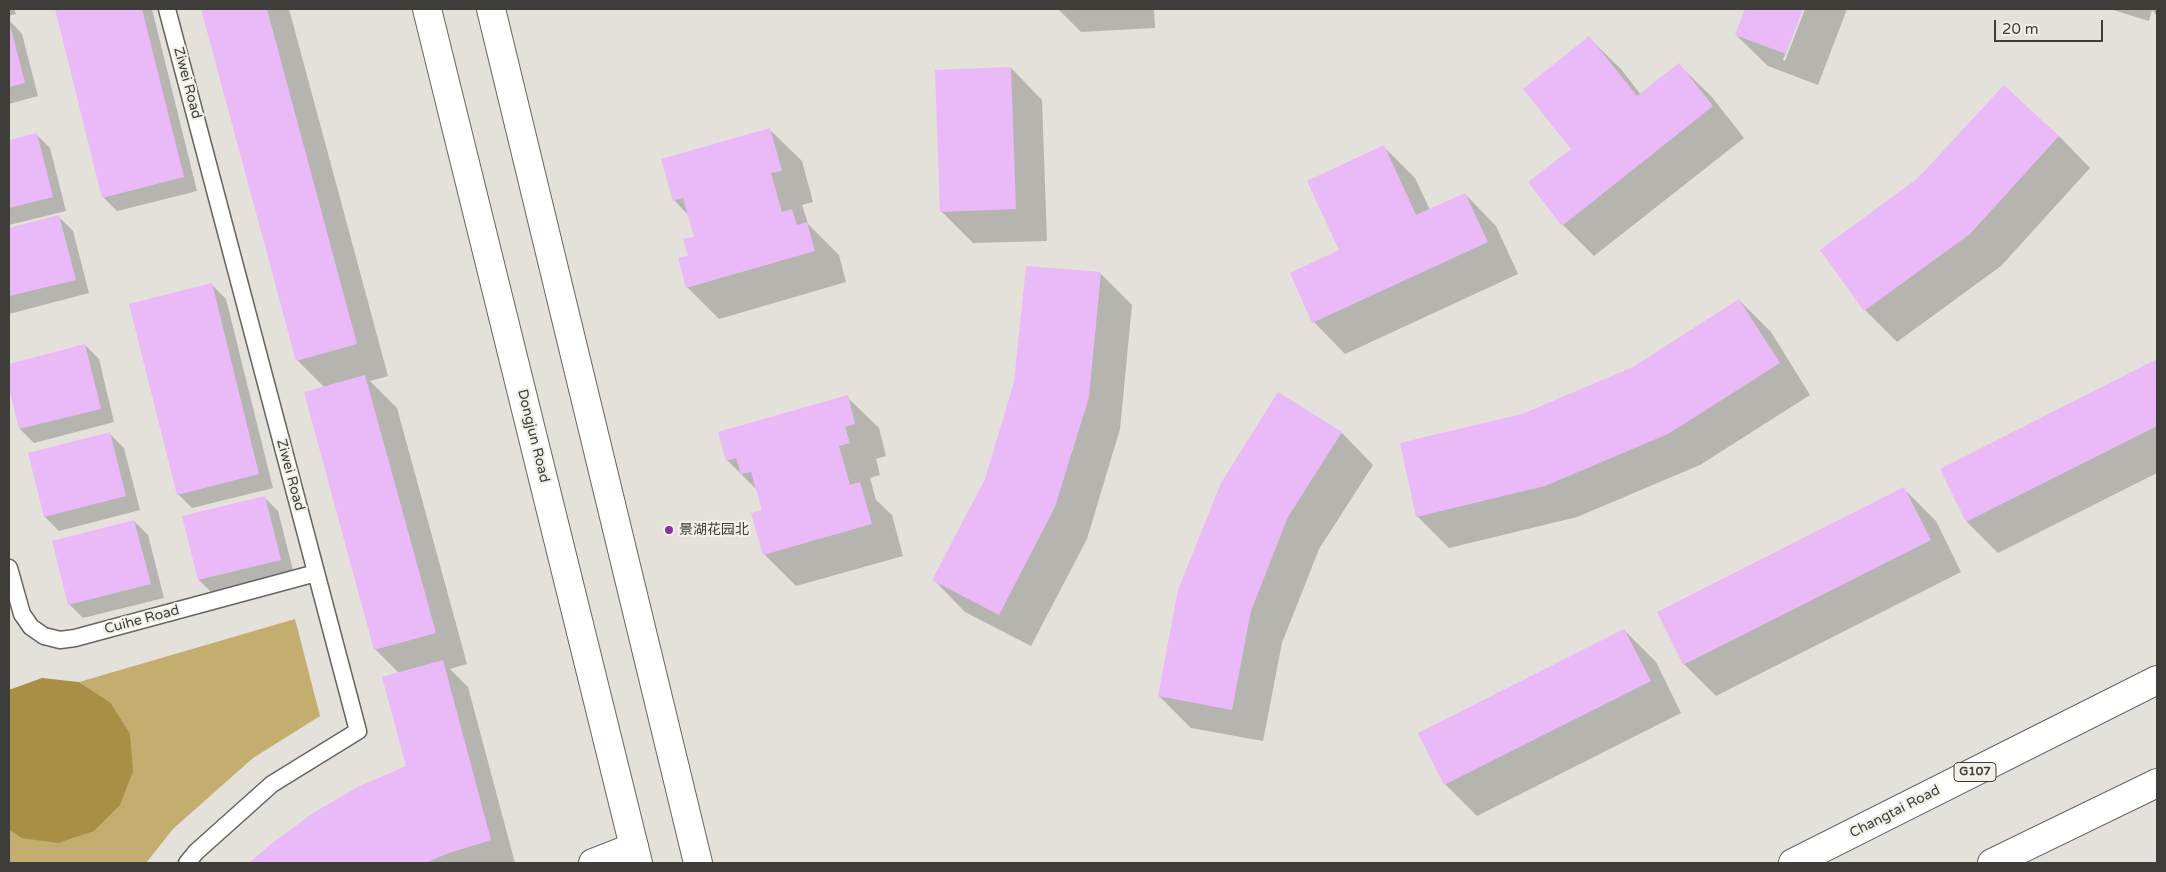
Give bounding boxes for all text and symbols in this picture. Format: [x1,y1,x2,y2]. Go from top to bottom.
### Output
scale bar [1996,10,2105,42]
text: 20 m [2002,20,2039,38]
street label: Ziwei Road [169,45,205,121]
street label: Dongjun Road [513,388,553,484]
street label: Ziwei Road [272,437,308,513]
place label: 景湖花园北 [679,522,749,538]
marker: 景湖花园北 [663,524,675,536]
street label: Cuihe Road [103,602,181,638]
road number: G107 [1954,762,1996,782]
street label: Changtai Road [1847,782,1943,842]

